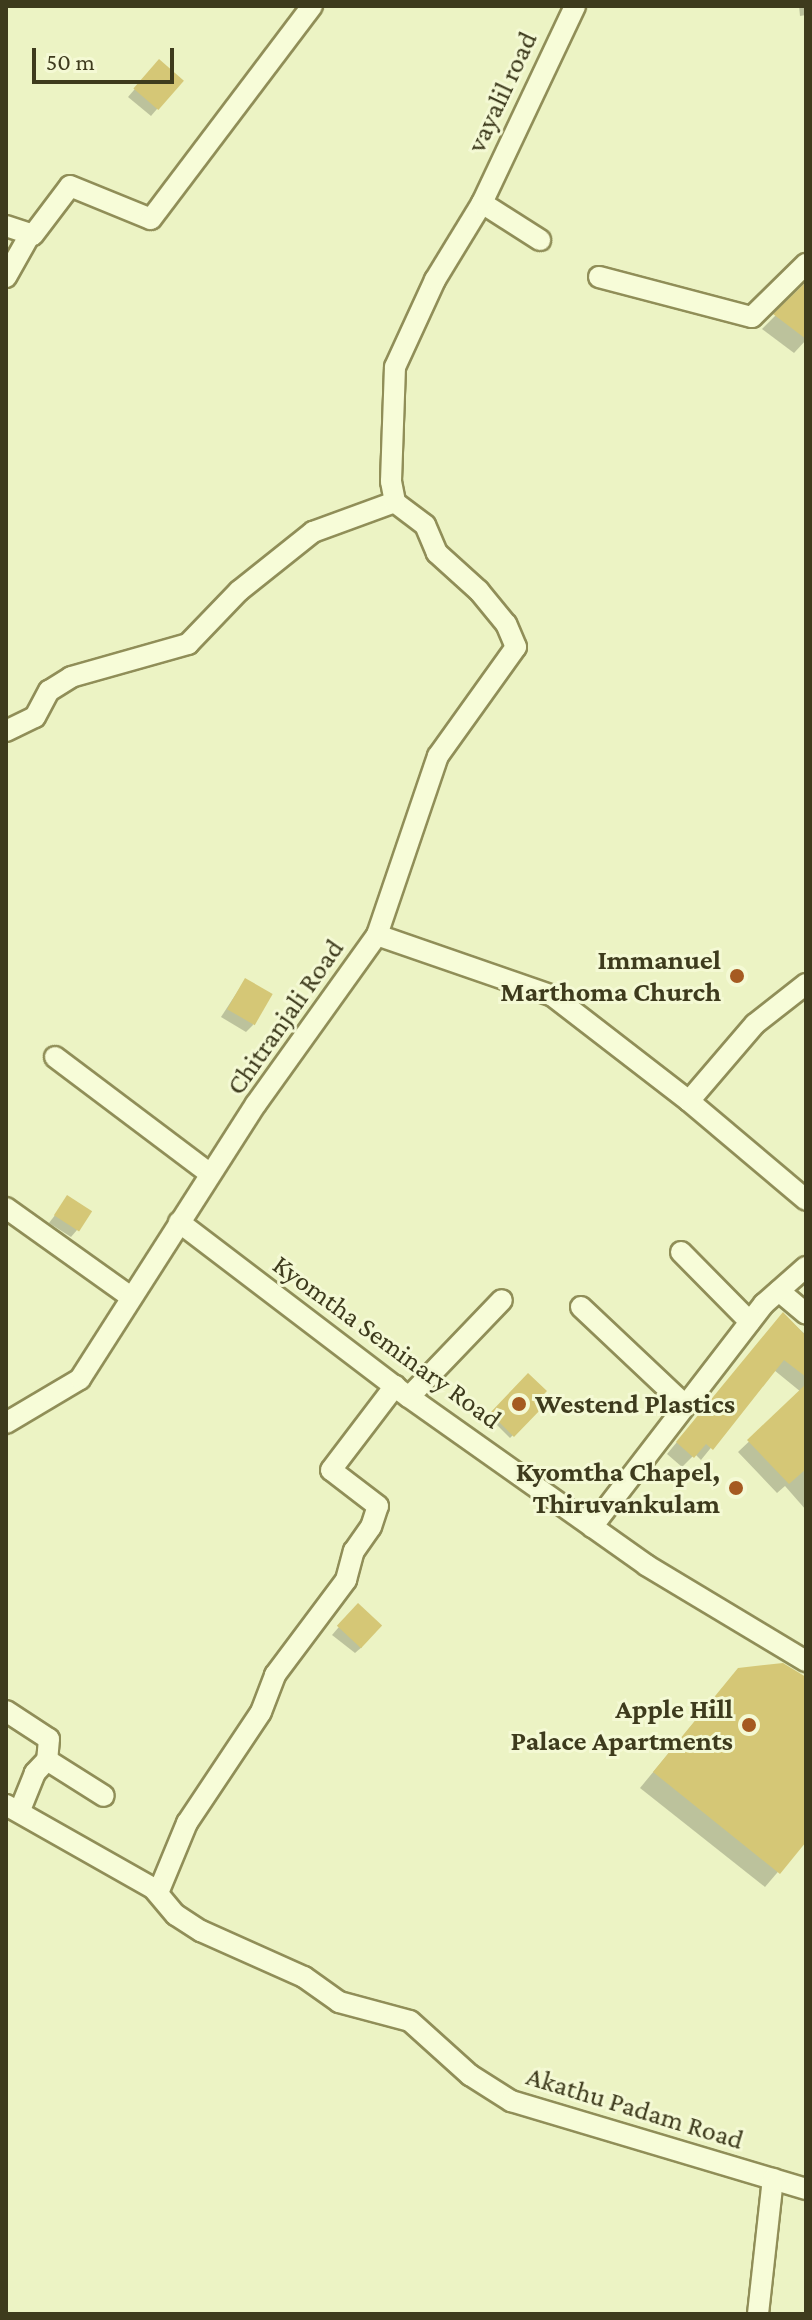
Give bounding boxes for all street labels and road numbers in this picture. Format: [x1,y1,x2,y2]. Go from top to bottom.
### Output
street label: vayalil road [459,26,545,158]
street label: Chitranjali Road [219,933,351,1101]
street label: Kyomtha Seminary Road [266,1248,508,1436]
street label: Akathu Padam Road [522,2059,748,2157]

